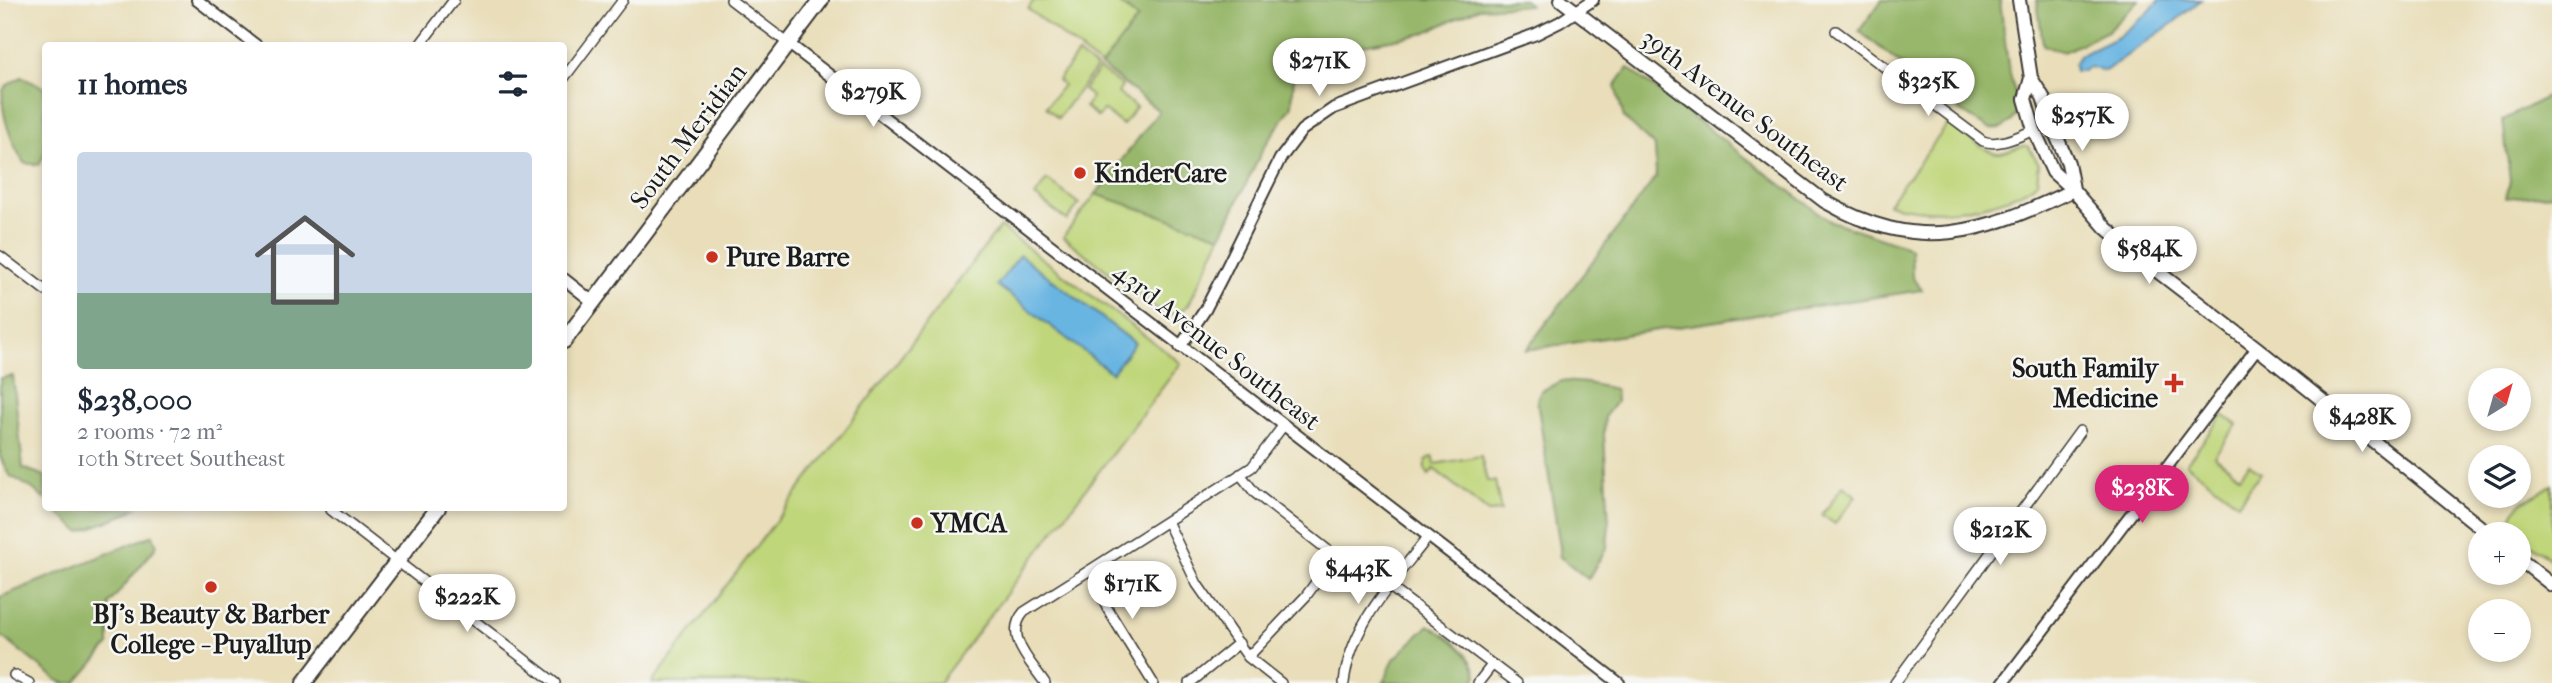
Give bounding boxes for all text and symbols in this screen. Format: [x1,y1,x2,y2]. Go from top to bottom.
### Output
street label: 39th Avenue Southeast [1635,22,1855,199]
pin: $271K [1270,38,1368,98]
text: $271K [1289,47,1349,74]
street label: South Meridian [624,57,753,215]
pin: $325K [1879,58,1977,118]
icon: filters [494,65,532,103]
text: 11 homes [77,67,187,102]
text: $325K [1898,67,1958,94]
pin: $279K [824,69,922,129]
text: $279K [841,78,905,105]
pin: $257K [2033,94,2131,153]
text: $257K [2051,102,2113,129]
place label: KinderCare [1094,158,1227,189]
marker: KinderCare [1072,165,1088,181]
icon: home [242,197,368,323]
pin: $584K [2100,226,2198,286]
text: $584K [2117,235,2181,262]
place label: Pure Barre [726,242,850,273]
marker: Pure Barre [704,249,720,265]
street label: 43rd Avenue Southeast [1107,256,1327,437]
place label: South Family Medicine [2012,353,2160,414]
north arrow [2468,368,2530,430]
map controls [2468,368,2531,662]
marker: South Family Medicine [2164,373,2184,393]
text: $238,000 [77,383,192,418]
pin: $428K [2313,394,2411,454]
text: $428K [2329,403,2395,430]
text: 2 rooms · 72 m² [77,418,222,445]
text: 10th Street Southeast [77,445,285,472]
button: layers [2468,445,2531,508]
pin: $238K [2093,466,2191,525]
text: $238K [2111,474,2173,501]
place label: YMCA [929,508,1008,539]
pin: $212K [1951,508,2049,567]
marker: YMCA [909,515,925,531]
text: $212K [1969,516,2031,543]
button: + [2468,522,2531,585]
pin: $443K [1309,546,1407,606]
text: $443K [1325,555,1391,582]
pin: $171K [1083,562,1181,621]
text: $171K [1104,570,1160,597]
pin: $222K [418,574,516,634]
marker: BJ's Beauty & Barber College - Puyallup [203,579,219,595]
text: $222K [435,583,499,610]
place label: BJ's Beauty & Barber College - Puyallup [93,599,330,660]
button: − [2468,599,2531,662]

